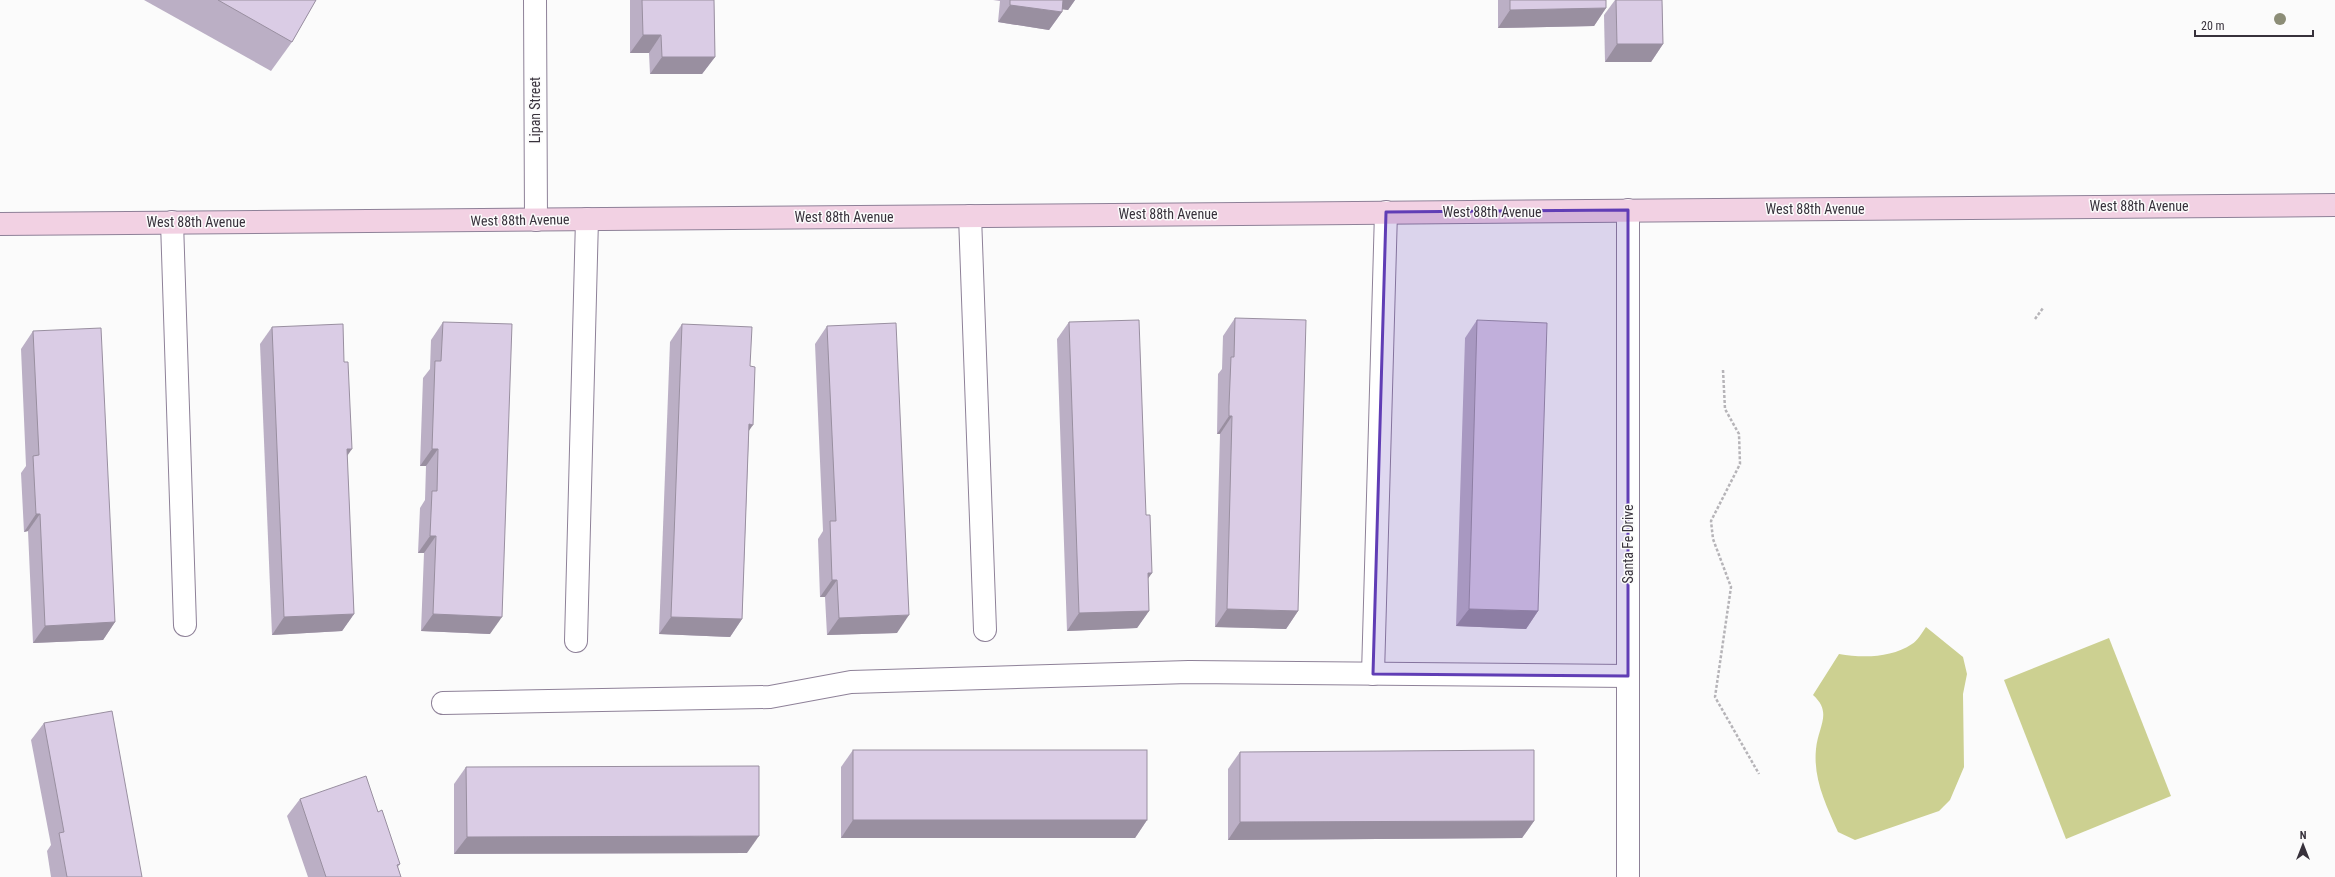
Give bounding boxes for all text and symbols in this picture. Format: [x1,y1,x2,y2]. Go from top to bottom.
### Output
scale bar [2195,12,2313,38]
text: 20 m [2201,19,2225,33]
street label: Lipan Street [527,77,543,143]
street label: West 88th Avenue [2090,198,2189,214]
street label: West 88th Avenue [1766,201,1865,217]
street label: West 88th Avenue [1443,204,1542,220]
street label: West 88th Avenue [1119,206,1218,222]
street label: West 88th Avenue [795,209,894,225]
street label: West 88th Avenue [470,211,570,229]
street label: West 88th Avenue [147,214,246,230]
street label: Santa Fe Drive [1620,504,1636,584]
north arrow [2283,825,2323,865]
text: N [2300,829,2307,842]

